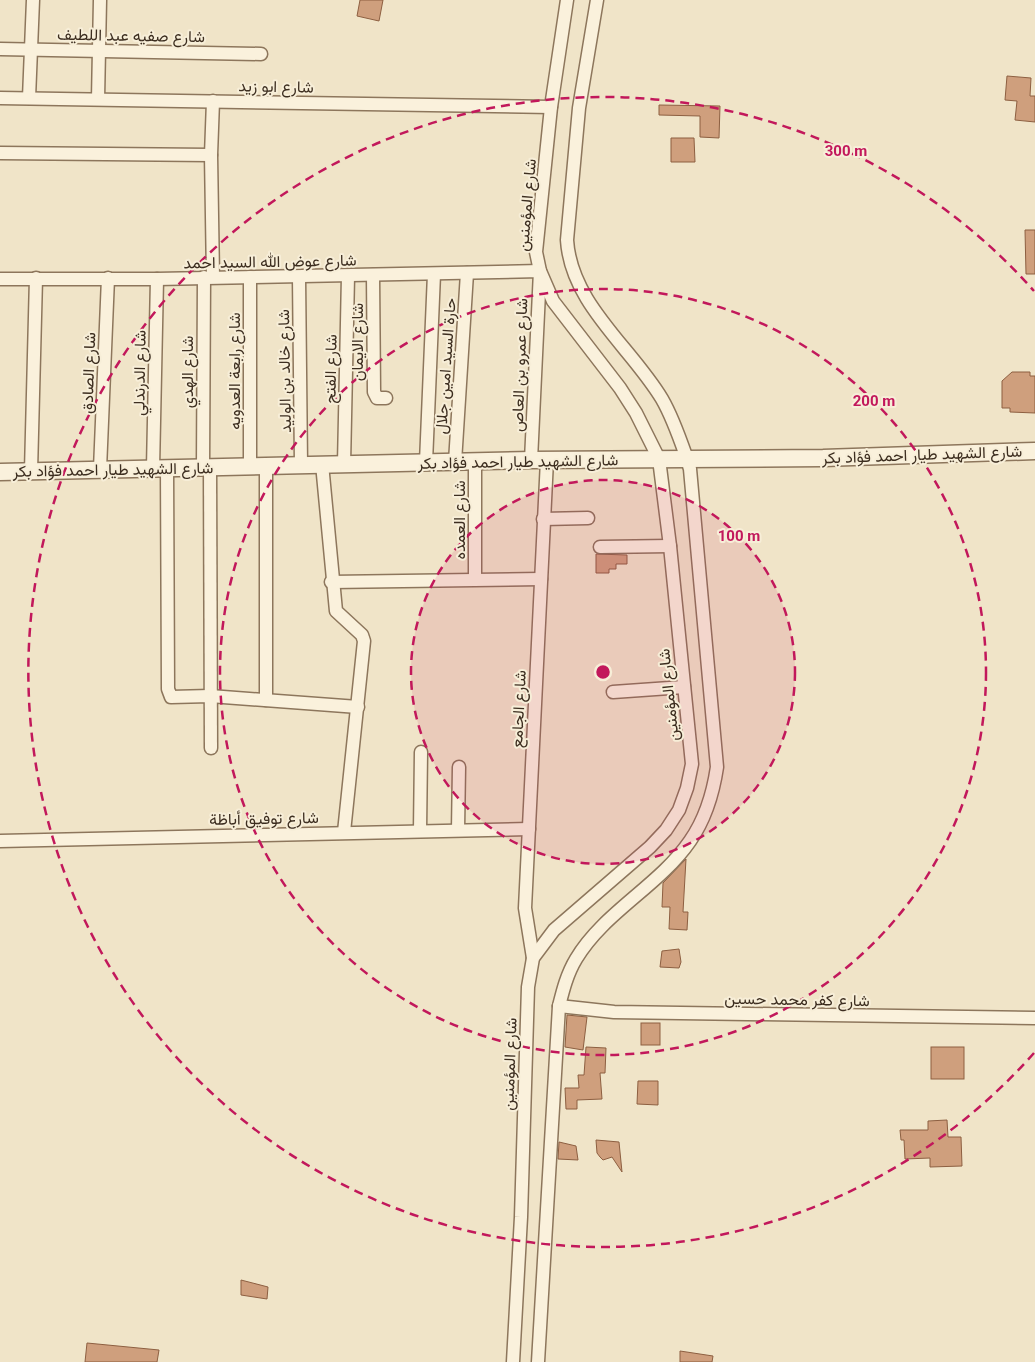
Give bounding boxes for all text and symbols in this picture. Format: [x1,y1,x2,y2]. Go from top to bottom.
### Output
street label: شارع صفيه عبد اللطيف [57,24,205,51]
street label: شارع ابو زيد [238,75,314,102]
text: 300 m [825,141,867,164]
street label: شارع المؤمنين [512,158,545,253]
street label: شارع عوض الله السيد احمد [183,249,357,278]
street label: حارة السيد امين جلال [430,297,465,435]
street label: شارع عمرو بن العاص [507,298,536,432]
street label: شارع الايمان [347,303,372,381]
street label: شارع خالد بن الوليد [273,309,300,433]
street label: شارع رابعة العدويه [224,312,249,430]
street label: شارع الدرندلي [128,330,155,416]
street label: شارع الصادق [77,332,104,414]
street label: شارع الفتح [319,334,346,404]
street label: شارع الهدي [177,336,202,408]
text: 200 m [853,391,895,414]
street label: شارع الشهيد طيار احمد فؤاد بكر [820,441,1023,473]
street label: شارع الشهيد طيار احمد فؤاد بكر [417,449,619,478]
street label: شارع الشهيد طيار احمد فؤاد بكر [12,457,214,486]
street label: شارع العمده [449,480,474,560]
text: 100 m [718,526,760,549]
street label: شارع المؤمنين [653,647,688,742]
centre of rings [594,663,612,681]
street label: شارع الجامع [506,670,535,749]
street label: شارع توفيق أباظة [209,807,319,834]
street label: شارع كفر محمد حسين [724,988,870,1015]
street label: شارع المؤمنين [497,1017,526,1111]

